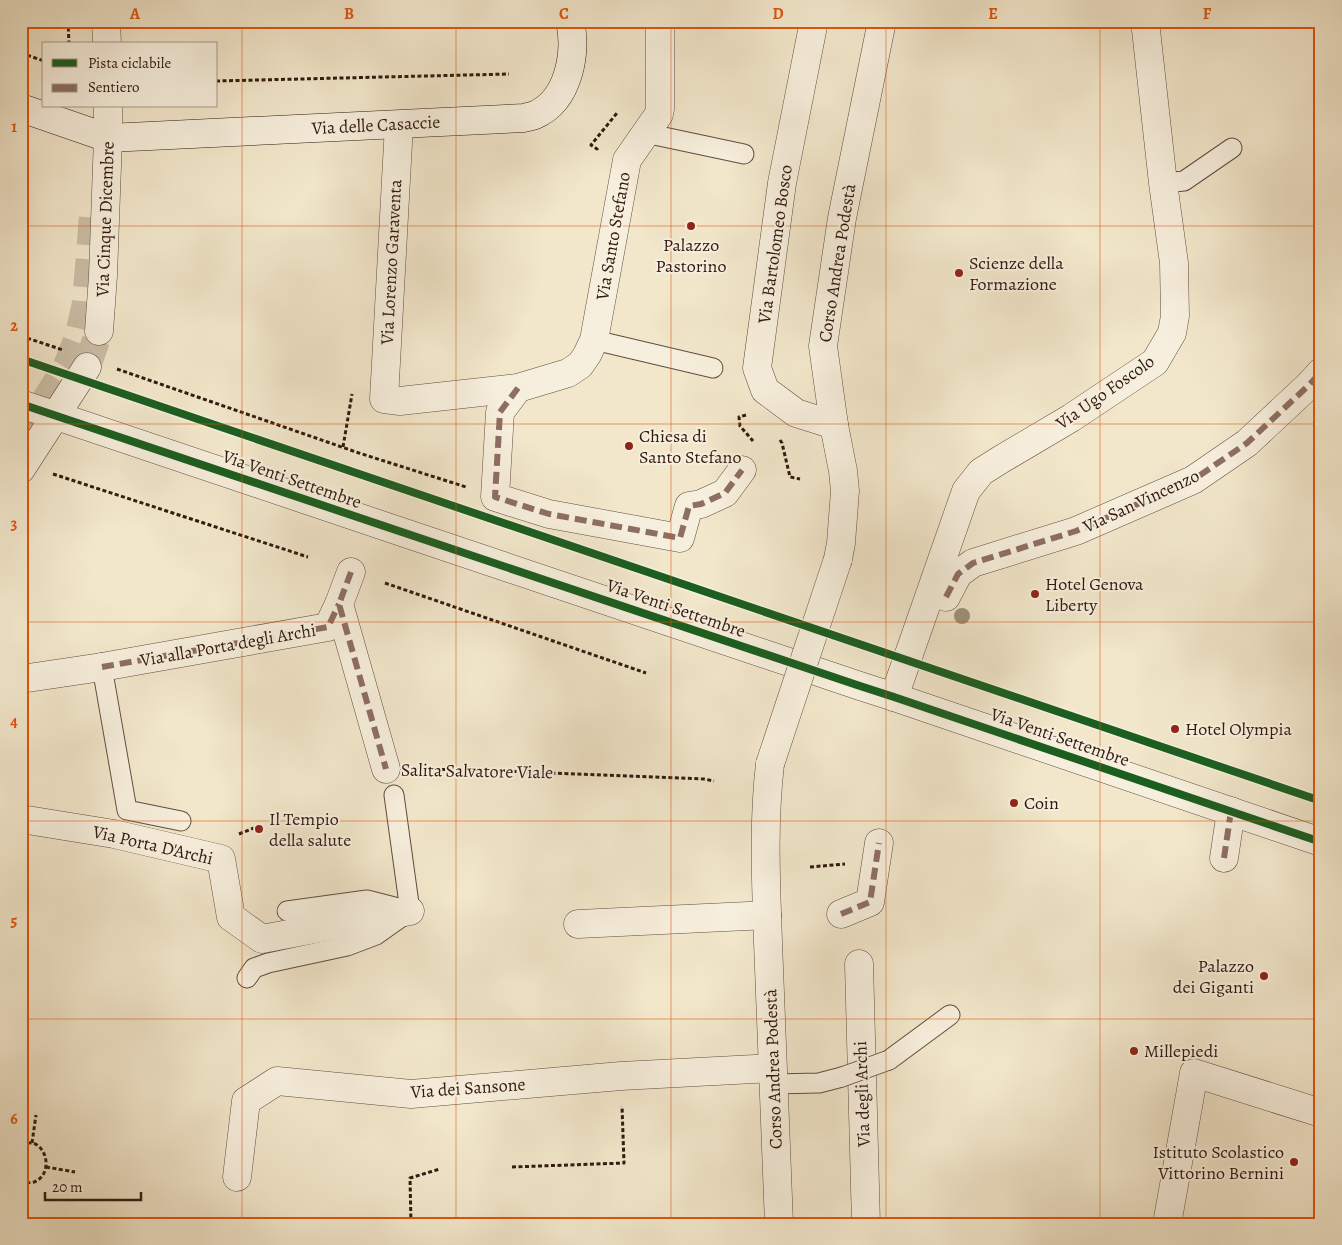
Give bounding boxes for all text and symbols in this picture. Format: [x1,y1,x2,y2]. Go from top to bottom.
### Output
text: A [129,3,141,25]
text: B [344,3,354,25]
text: C [559,3,569,25]
text: D [772,3,784,25]
text: E [988,3,998,25]
text: F [1203,3,1212,25]
legend [42,42,218,108]
text: Pista ciclabile [88,53,171,73]
text: Sentiero [88,77,140,97]
street label: Via delle Casaccie [310,110,441,140]
text: 1 [11,116,17,138]
street label: Via Cinque Dicembre [90,141,120,298]
street label: Via Bartolomeo Bosco [752,163,798,326]
street label: Via Santo Stefano [590,170,636,303]
street label: Via Lorenzo Garaventa [375,178,407,346]
street label: Corso Andrea Podestà [813,181,861,344]
marker: Palazzo Pastorino [685,220,697,232]
place label: Palazzo Pastorino [656,233,726,278]
place label: Scienze della Formazione [969,251,1064,296]
marker: Scienze della Formazione [953,267,965,279]
text: 2 [10,315,18,337]
street label: Via Ugo Foscolo [1050,349,1159,435]
place label: Chiesa di Santo Stefano [639,424,741,469]
marker: Chiesa di Santo Stefano [623,440,635,452]
street label: Via Venti Settembre [218,444,365,514]
street label: Via San Vincenzo [1078,463,1203,539]
text: 3 [11,513,18,535]
place label: Hotel Genova Liberty [1045,572,1144,617]
street label: Via Venti Settembre [602,573,749,643]
marker: Hotel Genova Liberty [1029,588,1041,600]
street label: Via alla Porta degli Archi [137,618,318,672]
street label: Via Venti Settembre [986,702,1133,772]
text: 4 [10,711,18,733]
place label: Hotel Olympia [1185,717,1293,741]
marker: Hotel Olympia [1169,723,1181,735]
street label: Salita Salvatore Viale [401,758,553,784]
place label: Coin [1024,791,1059,815]
marker: Coin [1008,797,1020,809]
place label: Il Tempio della salute [269,807,351,852]
street label: Via Porta D'Archi [89,819,216,871]
marker: Il Tempio della salute [253,823,265,835]
text: 5 [11,910,18,932]
place label: Palazzo dei Giganti [1173,954,1254,999]
marker: Palazzo dei Giganti [1258,970,1270,982]
street label: Corso Andrea Podestà [758,988,788,1150]
place label: Millepiedi [1144,1039,1218,1063]
street label: Via degli Archi [848,1041,876,1148]
marker: Millepiedi [1128,1045,1140,1057]
street label: Via dei Sansone [409,1072,526,1104]
text: 6 [10,1108,18,1130]
place label: Istituto Scolastico Vittorino Bernini [1153,1140,1284,1185]
marker: Istituto Scolastico Vittorino Bernini [1288,1156,1300,1168]
scale bar [45,1170,141,1202]
text: 20 m [52,1177,83,1197]

